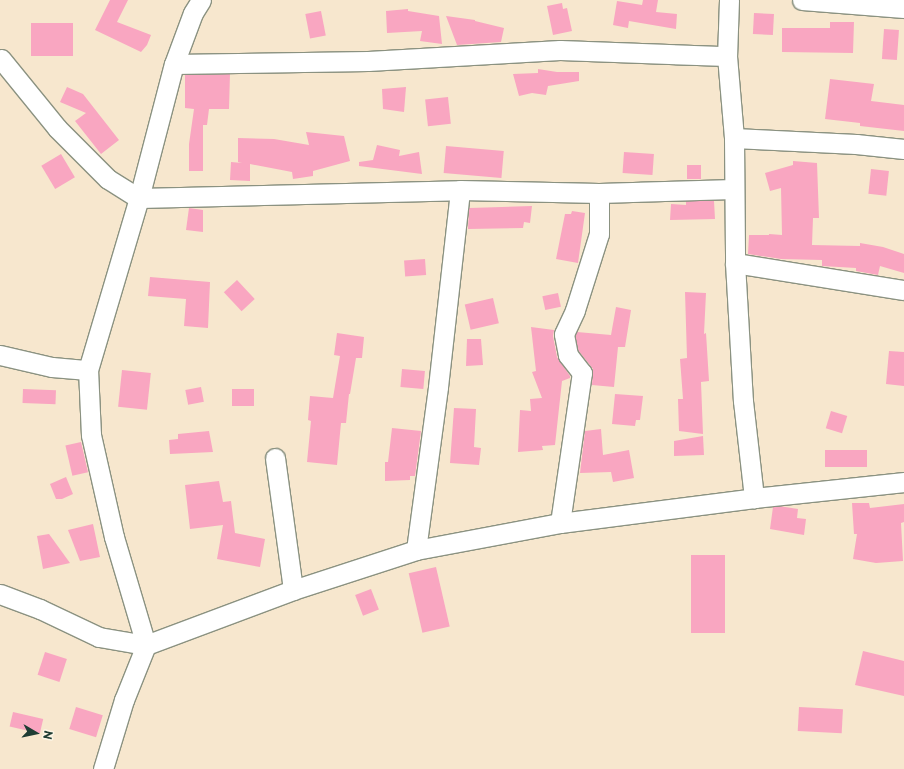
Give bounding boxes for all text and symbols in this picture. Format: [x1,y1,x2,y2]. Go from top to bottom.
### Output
north arrow [16,713,56,753]
text: N [39,729,57,741]

